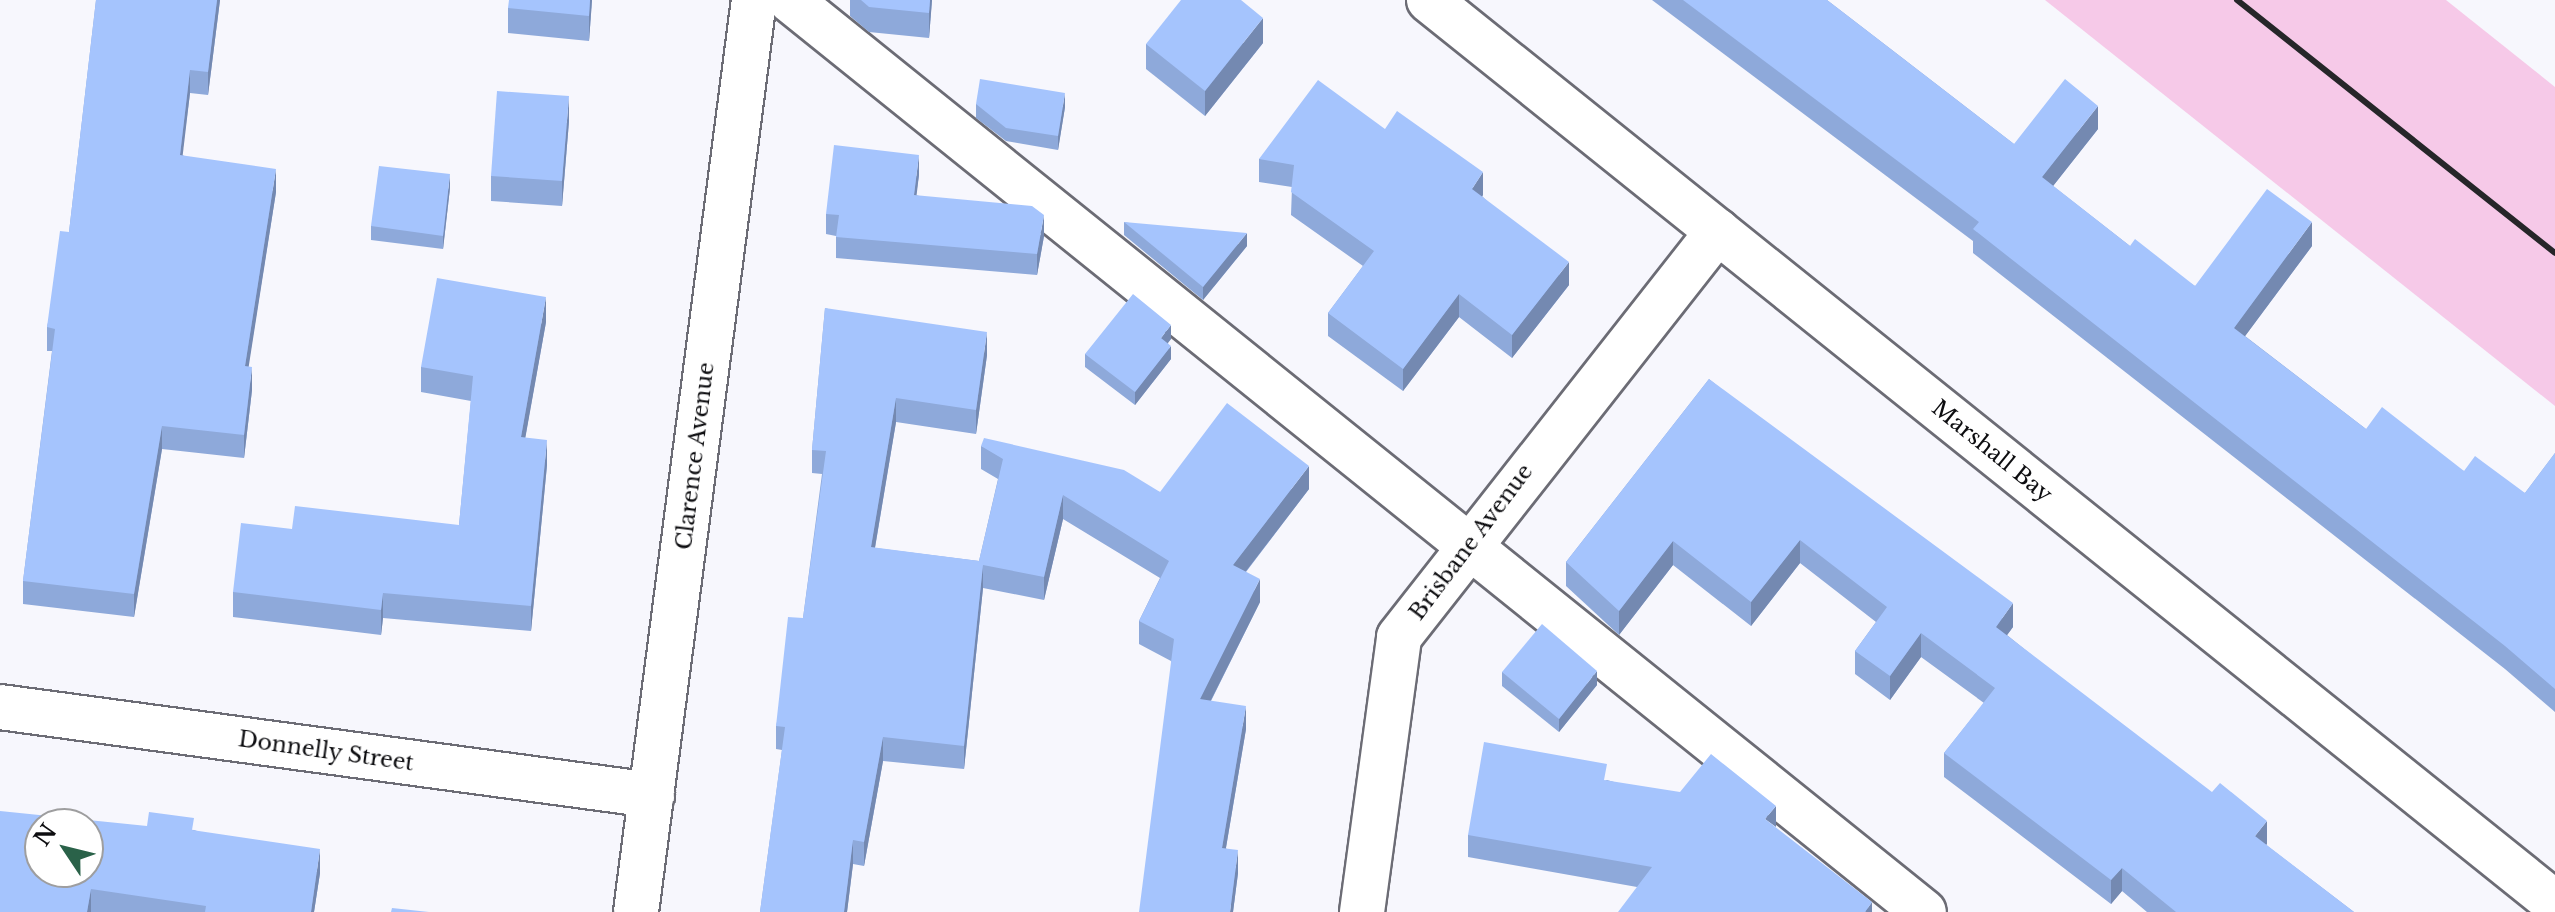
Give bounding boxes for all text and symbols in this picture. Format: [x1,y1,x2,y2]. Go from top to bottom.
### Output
street label: Clarence Avenue [670,360,720,552]
street label: Marshall Bay [1926,394,2058,508]
street label: Brisbane Avenue [1403,458,1539,626]
street label: Donnelly Street [236,726,416,776]
north arrow [24,808,104,888]
text: N [29,819,63,851]

